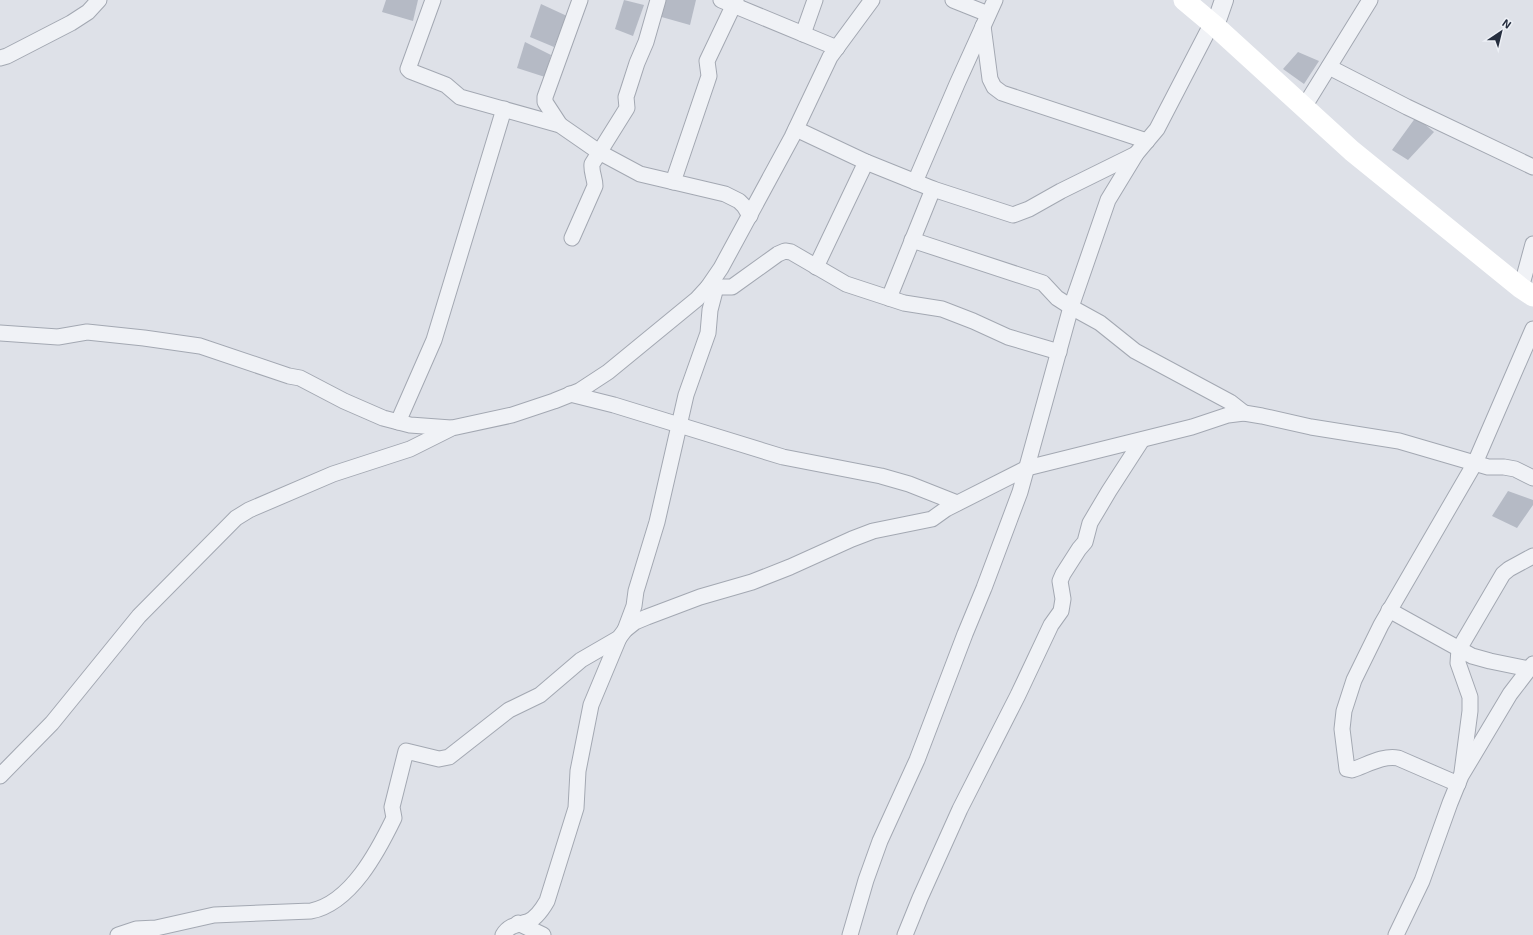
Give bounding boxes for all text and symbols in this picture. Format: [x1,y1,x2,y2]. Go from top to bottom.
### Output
north arrow [1481,12,1521,52]
text: N [1500,16,1514,31]

